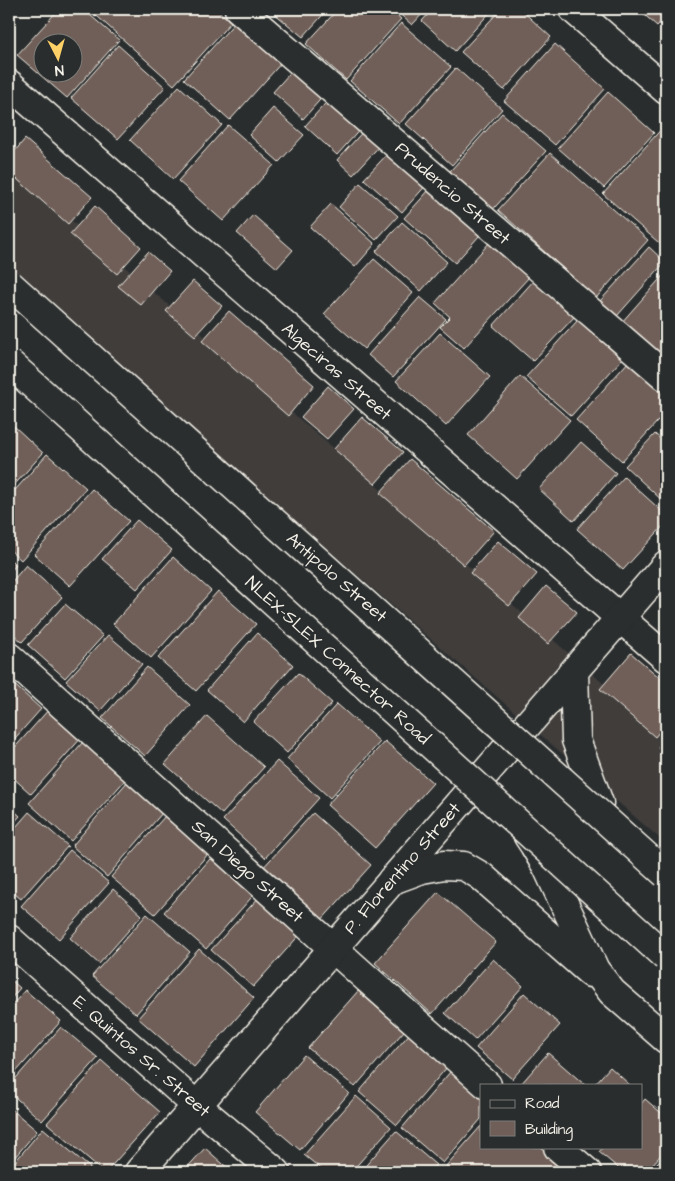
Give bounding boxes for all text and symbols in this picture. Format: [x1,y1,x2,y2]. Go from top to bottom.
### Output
north arrow [32,32,82,82]
text: N [54,60,65,80]
street label: Prudencio Street [390,136,516,251]
street label: Algeciras Street [276,317,398,427]
street label: Antipolo Street [281,526,393,629]
street label: NLEX-SLEX Connector Road [240,570,436,750]
street label: P. Florentino Street [338,797,467,940]
street label: San Diego Street [185,814,310,930]
street label: E. Quintos Sr. Street [68,990,216,1124]
legend [480,1084,642,1148]
text: Road [525,1093,560,1114]
text: Building [525,1119,573,1141]

